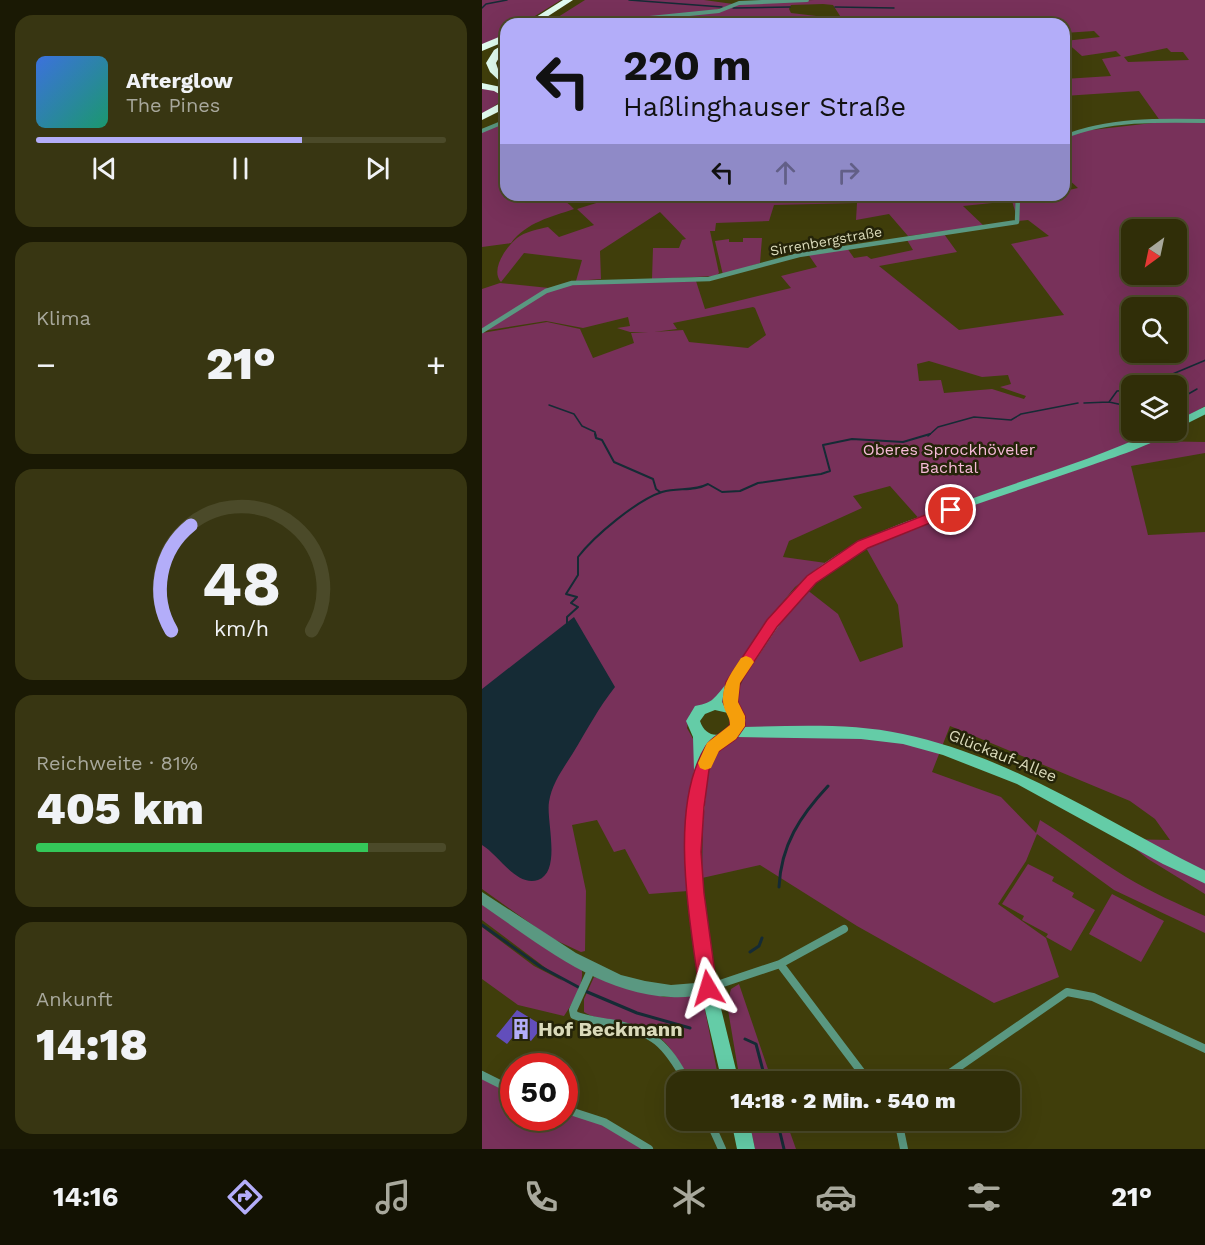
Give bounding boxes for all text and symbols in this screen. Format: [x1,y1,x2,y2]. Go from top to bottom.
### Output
text: 220 m [623,41,752,90]
icon: left [524,42,602,120]
text: Afterglow [126,68,233,93]
text: Haßlinghauser Straße [623,91,906,123]
text: The Pines [126,93,220,117]
icon: previous [88,152,121,185]
icon: pause [224,152,257,185]
icon: next [361,152,394,185]
icon: left [706,156,739,189]
icon: ahead [769,156,802,189]
icon: right [832,156,865,189]
north arrow [1121,219,1187,285]
map controls [1121,219,1187,441]
street label: Sirrenbergstraße [769,223,883,259]
button: search [1121,297,1187,363]
text: Klima [36,306,91,330]
text: 21° [206,337,276,390]
text: − [36,345,56,384]
text: + [426,345,446,384]
button: layers [1121,375,1187,441]
park label: Oberes Sprockhöveler Bachtal [863,440,1036,477]
pin [925,484,976,535]
icon: arrive [934,493,967,526]
text: 48 [201,548,281,621]
text: km/h [213,617,269,642]
street label: Glückauf-Allee [946,725,1060,786]
text: Reichweite · 81% [36,751,198,775]
text: 405 km [36,782,204,835]
position arrow [676,956,740,1020]
text: Ankunft [36,987,113,1011]
building icon: Hof Beckmann [509,1017,533,1041]
place label: Hof Beckmann [538,1017,683,1041]
text: 14:18 [36,1018,148,1071]
speed limit sign: 50 [500,1053,578,1131]
text: 14:18 · 2 Min. · 540 m [730,1088,956,1113]
icon: directions [224,1176,266,1218]
icon: music [372,1176,414,1218]
icon: phone [520,1176,562,1218]
icon: climate [668,1176,710,1218]
icon: car [815,1176,857,1218]
icon: filters [963,1176,1005,1218]
text: 14:16 [53,1181,118,1213]
text: 21° [1111,1181,1152,1213]

